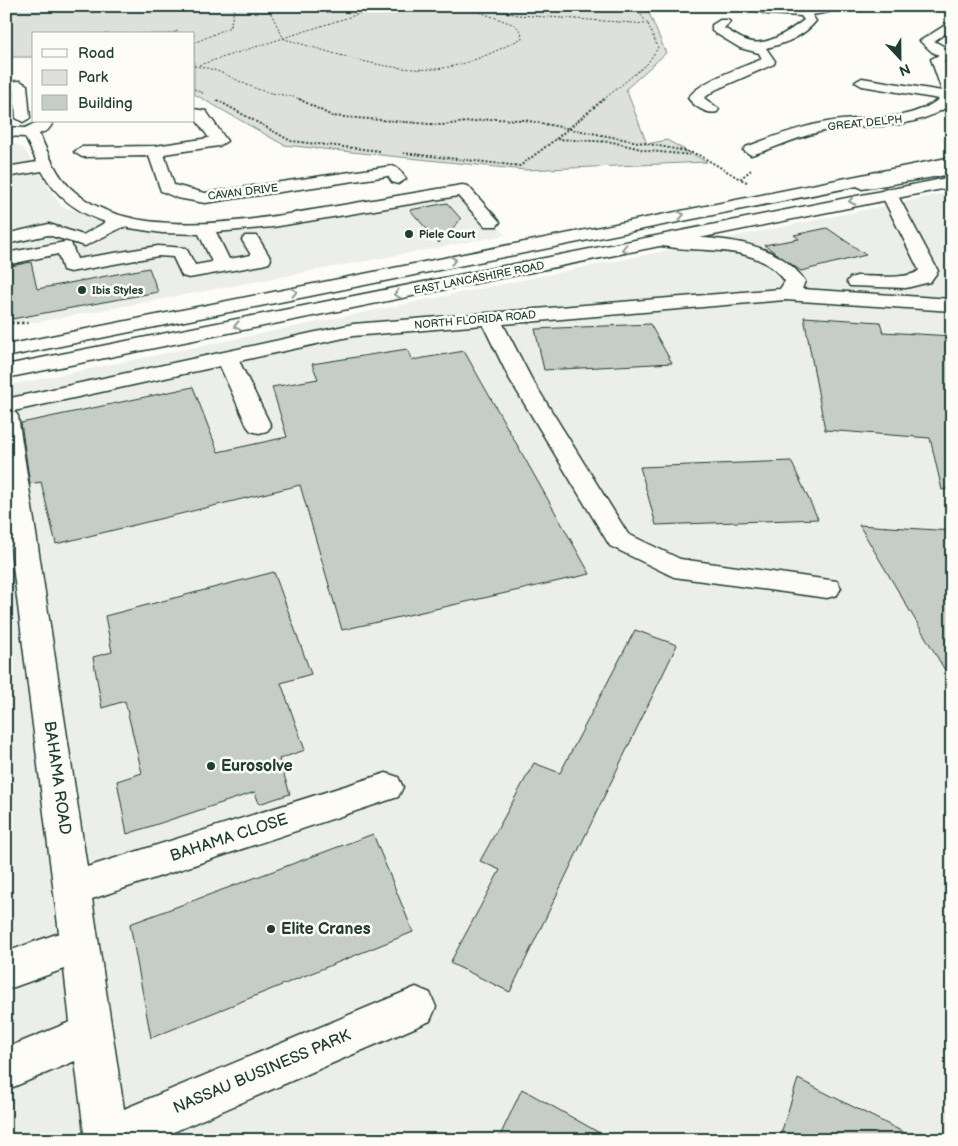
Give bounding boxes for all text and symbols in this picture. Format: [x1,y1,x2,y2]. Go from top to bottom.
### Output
legend [32,32,195,122]
north arrow [876,32,926,82]
text: Road [78,44,114,63]
text: N [897,60,913,79]
text: Park [78,68,109,87]
text: Building [78,94,133,113]
street label: GREAT DELPH [827,113,903,133]
street label: CAVAN DRIVE [207,181,279,203]
one-way arrow [848,196,857,206]
one-way arrow [677,210,686,221]
marker: Piele Court [403,228,415,240]
place label: Piele Court [419,228,476,241]
one-way arrow [620,243,629,253]
one-way arrow [449,255,458,266]
street label: EAST LANCASHIRE ROAD [413,259,545,297]
marker: Ibis Styles [76,284,88,296]
place label: Ibis Styles [92,284,144,297]
one-way arrow [290,287,298,298]
one-way arrow [392,289,401,299]
street label: NORTH FLORIDA ROAD [414,308,536,332]
one-way arrow [233,320,242,331]
street label: BAHAMA ROAD [40,720,74,836]
place label: Eurosolve [221,757,293,776]
marker: Eurosolve [205,760,217,772]
street label: BAHAMA CLOSE [168,810,290,866]
place label: Elite Cranes [281,920,371,939]
marker: Elite Cranes [265,923,277,935]
street label: NASSAU BUSINESS PARK [171,1026,354,1118]

